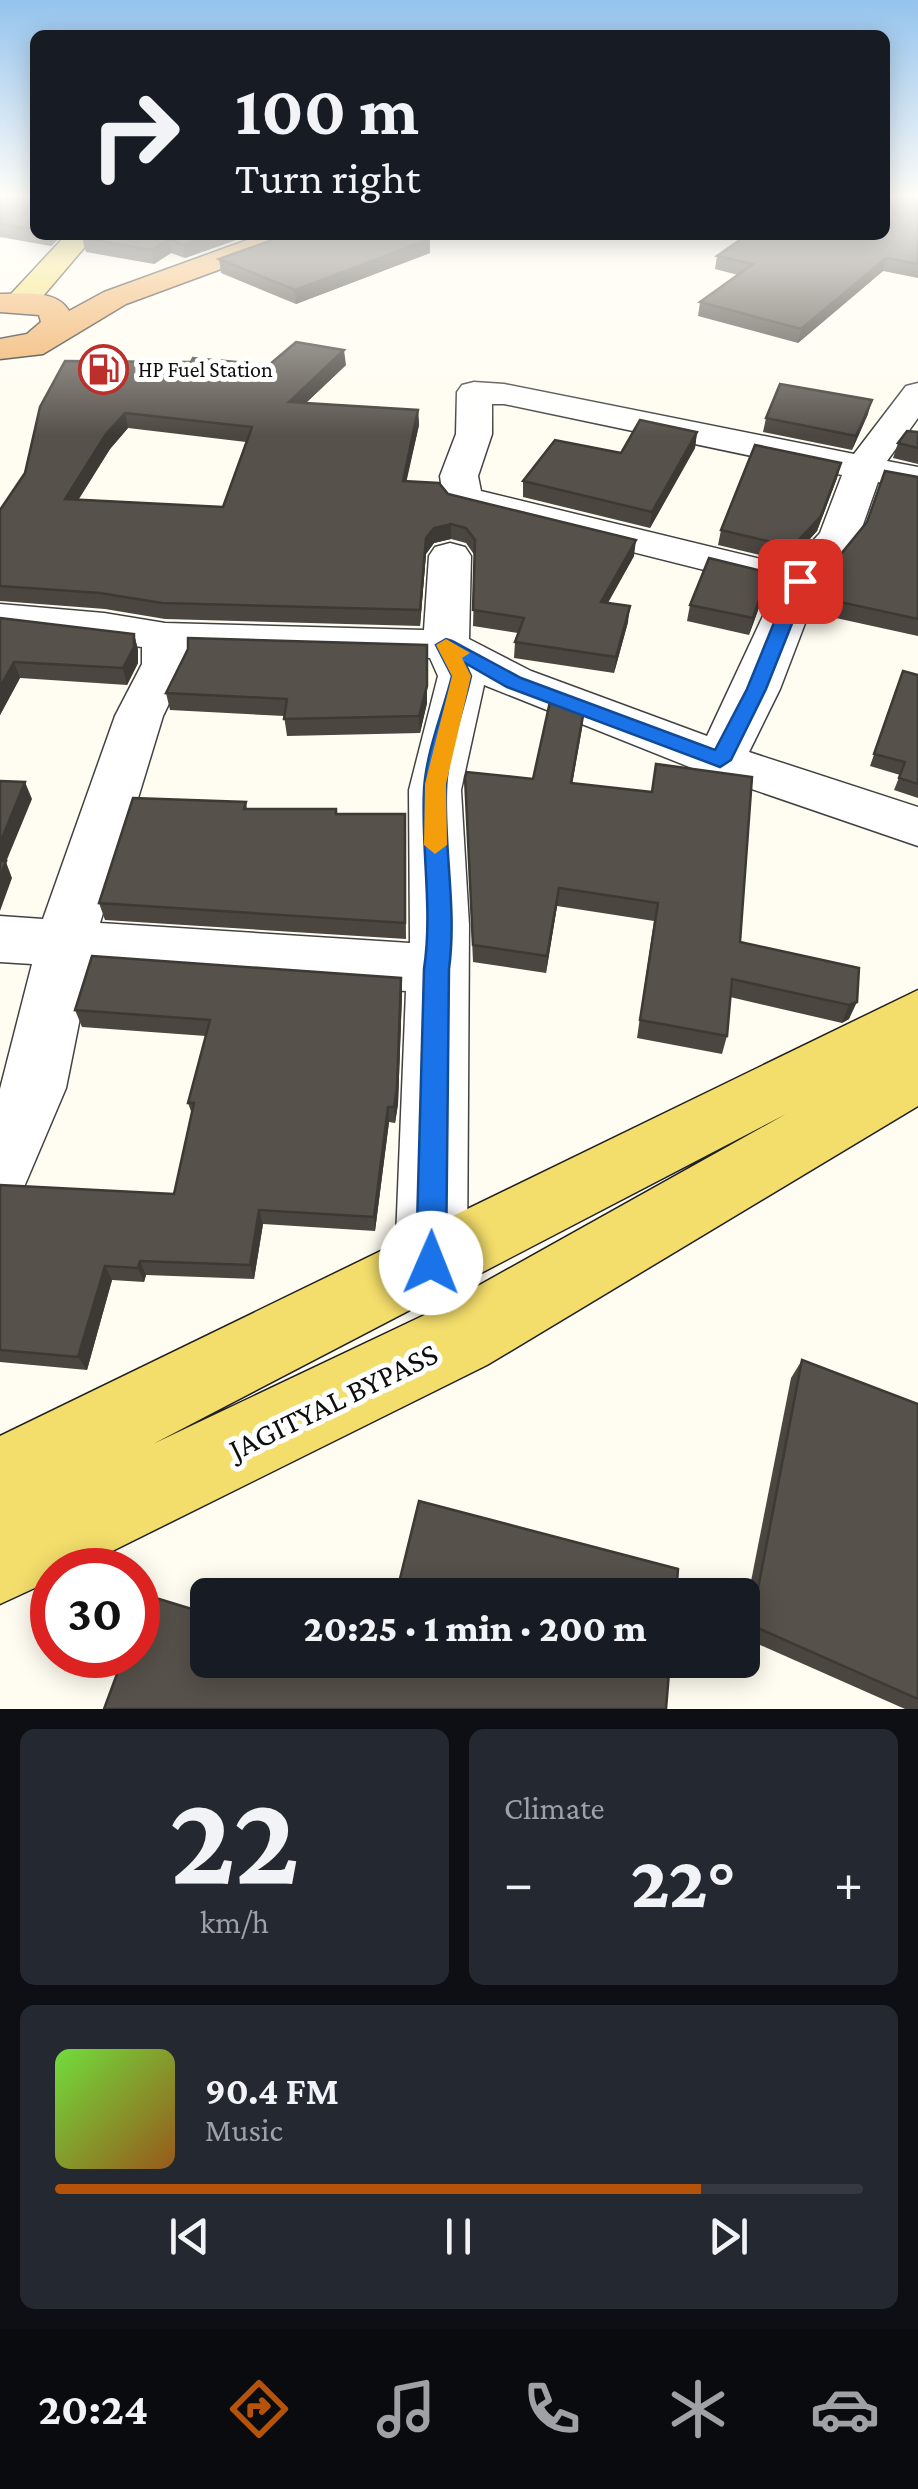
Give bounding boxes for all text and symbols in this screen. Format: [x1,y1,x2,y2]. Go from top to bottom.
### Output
icon: right [70,70,200,200]
text: 100 m [235,71,419,149]
text: Turn right [235,153,420,203]
fuel station icon: HP Fuel Station [77,343,129,395]
place label: HP Fuel Station [138,357,273,382]
pin [758,539,843,624]
icon: arrive [773,554,828,609]
position arrow [379,1211,483,1315]
street label: JAGITYAL BYPASS [220,1335,443,1468]
speed limit sign: 30 [30,1548,160,1678]
text: 20:25 · 1 min · 200 m [304,1607,646,1649]
text: 22 [169,1766,300,1911]
text: Climate [504,1790,605,1826]
text: 22° [630,1840,737,1923]
text: − [504,1852,533,1913]
text: + [834,1852,863,1913]
text: km/h [200,1904,269,1940]
text: 90.4 FM [205,2070,339,2112]
text: Music [205,2112,283,2148]
icon: previous [162,2209,217,2264]
icon: pause [431,2209,486,2264]
icon: next [701,2209,756,2264]
icon: directions [224,2374,294,2444]
icon: music [371,2374,441,2444]
icon: phone [517,2374,587,2444]
icon: climate [663,2374,733,2444]
icon: car [810,2374,880,2444]
text: 20:24 [38,2384,148,2434]

